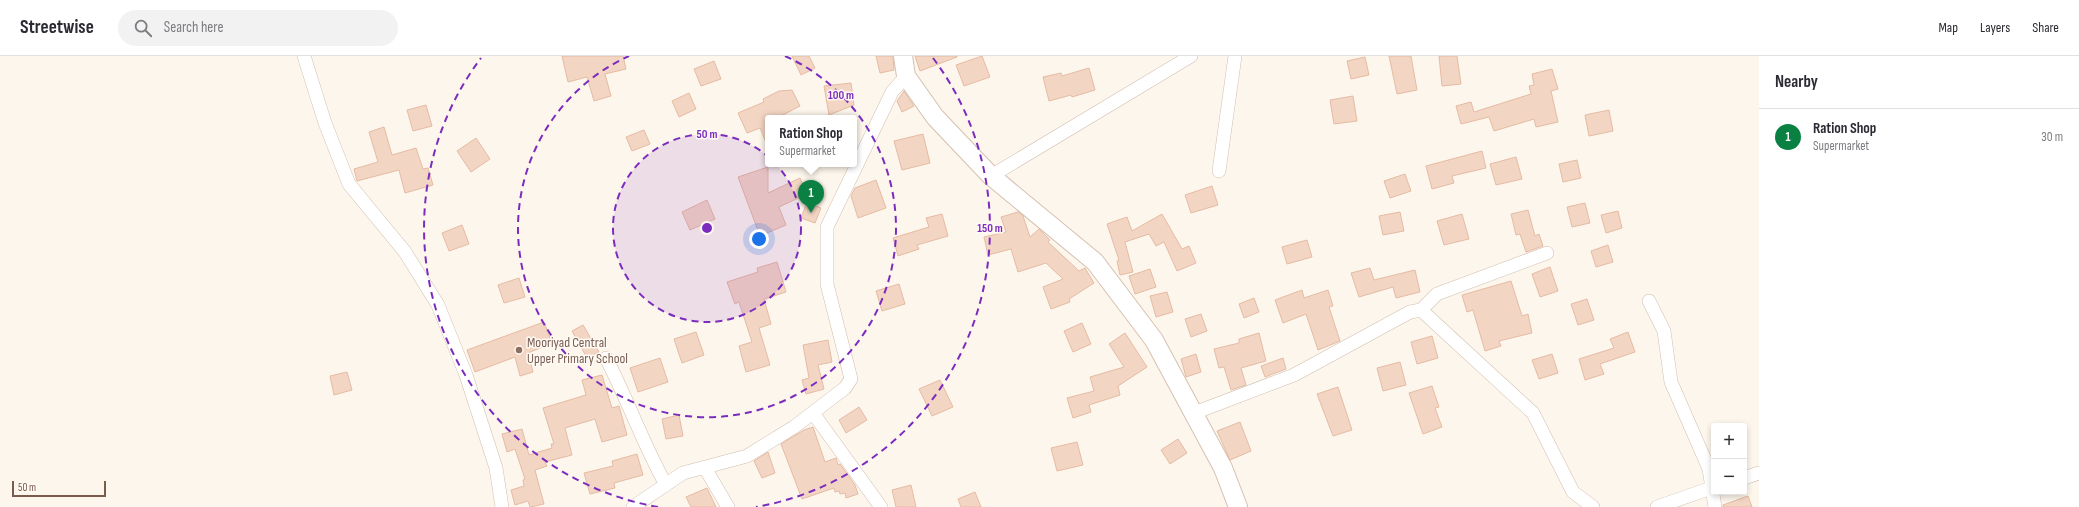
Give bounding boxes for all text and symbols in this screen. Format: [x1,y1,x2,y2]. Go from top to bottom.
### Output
search box [118,10,398,46]
text: Streetwise [20,16,94,39]
icon: search [132,17,154,39]
text: Search here [164,18,223,37]
text: Map [1938,19,1958,36]
text: Layers [1980,19,2010,36]
text: Share [2032,19,2059,36]
text: Nearby [1775,72,1818,92]
text: 100 m [828,88,854,103]
popup [765,115,857,167]
text: Ration Shop [1813,119,1876,138]
text: Ration Shop [779,124,843,143]
text: 50 m [697,127,717,142]
text: 1 [1785,129,1791,145]
text: 30 m [2041,129,2063,145]
text: Supermarket [1813,138,1869,154]
text: Supermarket [779,143,836,159]
pin: 1 [798,180,824,213]
centre of rings [700,221,714,235]
text: 150 m [977,221,1003,236]
your location [749,229,769,249]
place label: Mooriyad Central Upper Primary School [527,334,628,367]
marker: Mooriyad Central Upper Primary School [514,345,524,355]
map controls [1711,423,1747,495]
button: + [1711,423,1747,459]
button: − [1711,459,1747,495]
scale bar [12,479,106,498]
text: 50 m [18,481,36,494]

